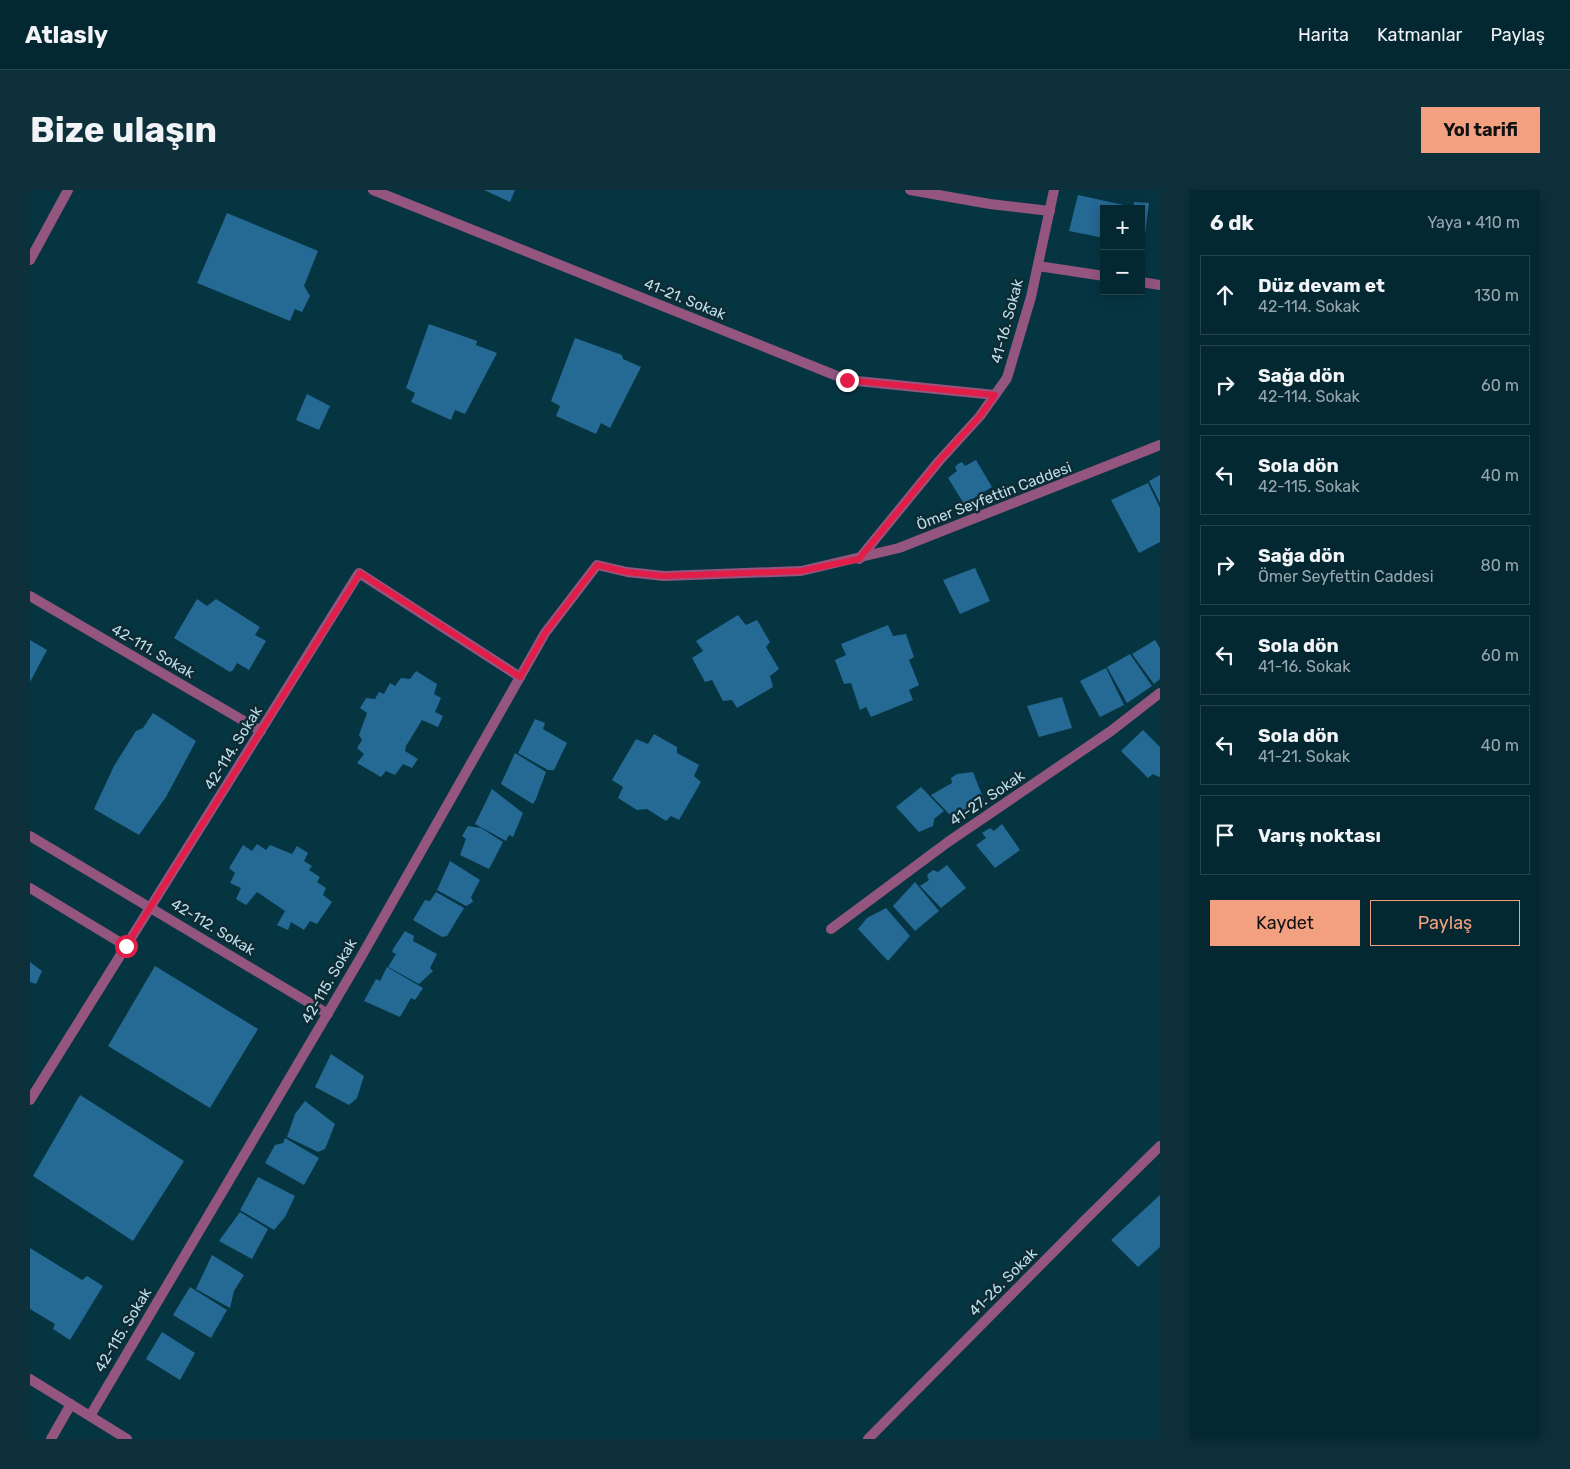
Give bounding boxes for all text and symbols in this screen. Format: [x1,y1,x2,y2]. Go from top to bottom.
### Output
text: Atlasly [25,21,108,49]
text: Harita [1298,24,1349,46]
text: Katmanlar [1377,24,1462,46]
text: Paylaş [1490,24,1545,46]
button: Yol tarifi [1421,107,1540,153]
text: Bize ulaşın [30,109,217,151]
map controls [1100,205,1145,295]
button: + [1100,205,1145,250]
text: 6 dk [1210,210,1254,235]
text: Yaya · 410 m [1427,213,1520,232]
button: − [1100,250,1145,295]
street label: 41-21. Sokak [642,274,729,324]
text: Düz devam et [1258,274,1385,297]
street label: 41-16. Sokak [987,277,1027,365]
icon: ahead [1211,281,1239,309]
text: 130 m [1474,286,1519,305]
text: 42-114. Sokak [1258,297,1360,316]
text: Sağa dön [1258,364,1345,387]
route end [836,369,859,392]
icon: right [1211,371,1239,399]
text: 60 m [1481,376,1519,395]
text: 42-114. Sokak [1258,387,1360,406]
text: Sola dön [1258,454,1339,477]
street label: Ömer Seyfettin Caddesi [914,458,1074,534]
icon: left [1211,461,1239,489]
text: 40 m [1481,466,1519,485]
text: 42-115. Sokak [1258,477,1359,496]
text: Sağa dön [1258,544,1345,567]
icon: right [1211,551,1239,579]
text: 80 m [1481,556,1519,575]
text: Ömer Seyfettin Caddesi [1258,567,1434,586]
street label: 42-111. Sokak [108,620,198,682]
text: Sola dön [1258,634,1339,657]
icon: left [1211,641,1239,669]
text: 60 m [1481,646,1519,665]
text: 41-16. Sokak [1258,657,1350,676]
street label: 42-114. Sokak [200,703,266,793]
text: Sola dön [1258,724,1339,747]
icon: left [1211,731,1239,759]
text: 40 m [1481,736,1519,755]
text: 41-21. Sokak [1258,747,1350,766]
street label: 41-27. Sokak [946,766,1028,830]
icon: arrive [1211,821,1239,849]
text: Varış noktası [1258,824,1381,847]
street label: 42-112. Sokak [168,895,259,959]
button: Kaydet [1210,900,1360,946]
button: Paylaş [1370,900,1520,946]
route start [115,935,138,958]
street label: 42-115. Sokak [297,935,361,1027]
street label: 41-26. Sokak [965,1244,1041,1320]
street label: 42-115. Sokak [91,1284,155,1375]

